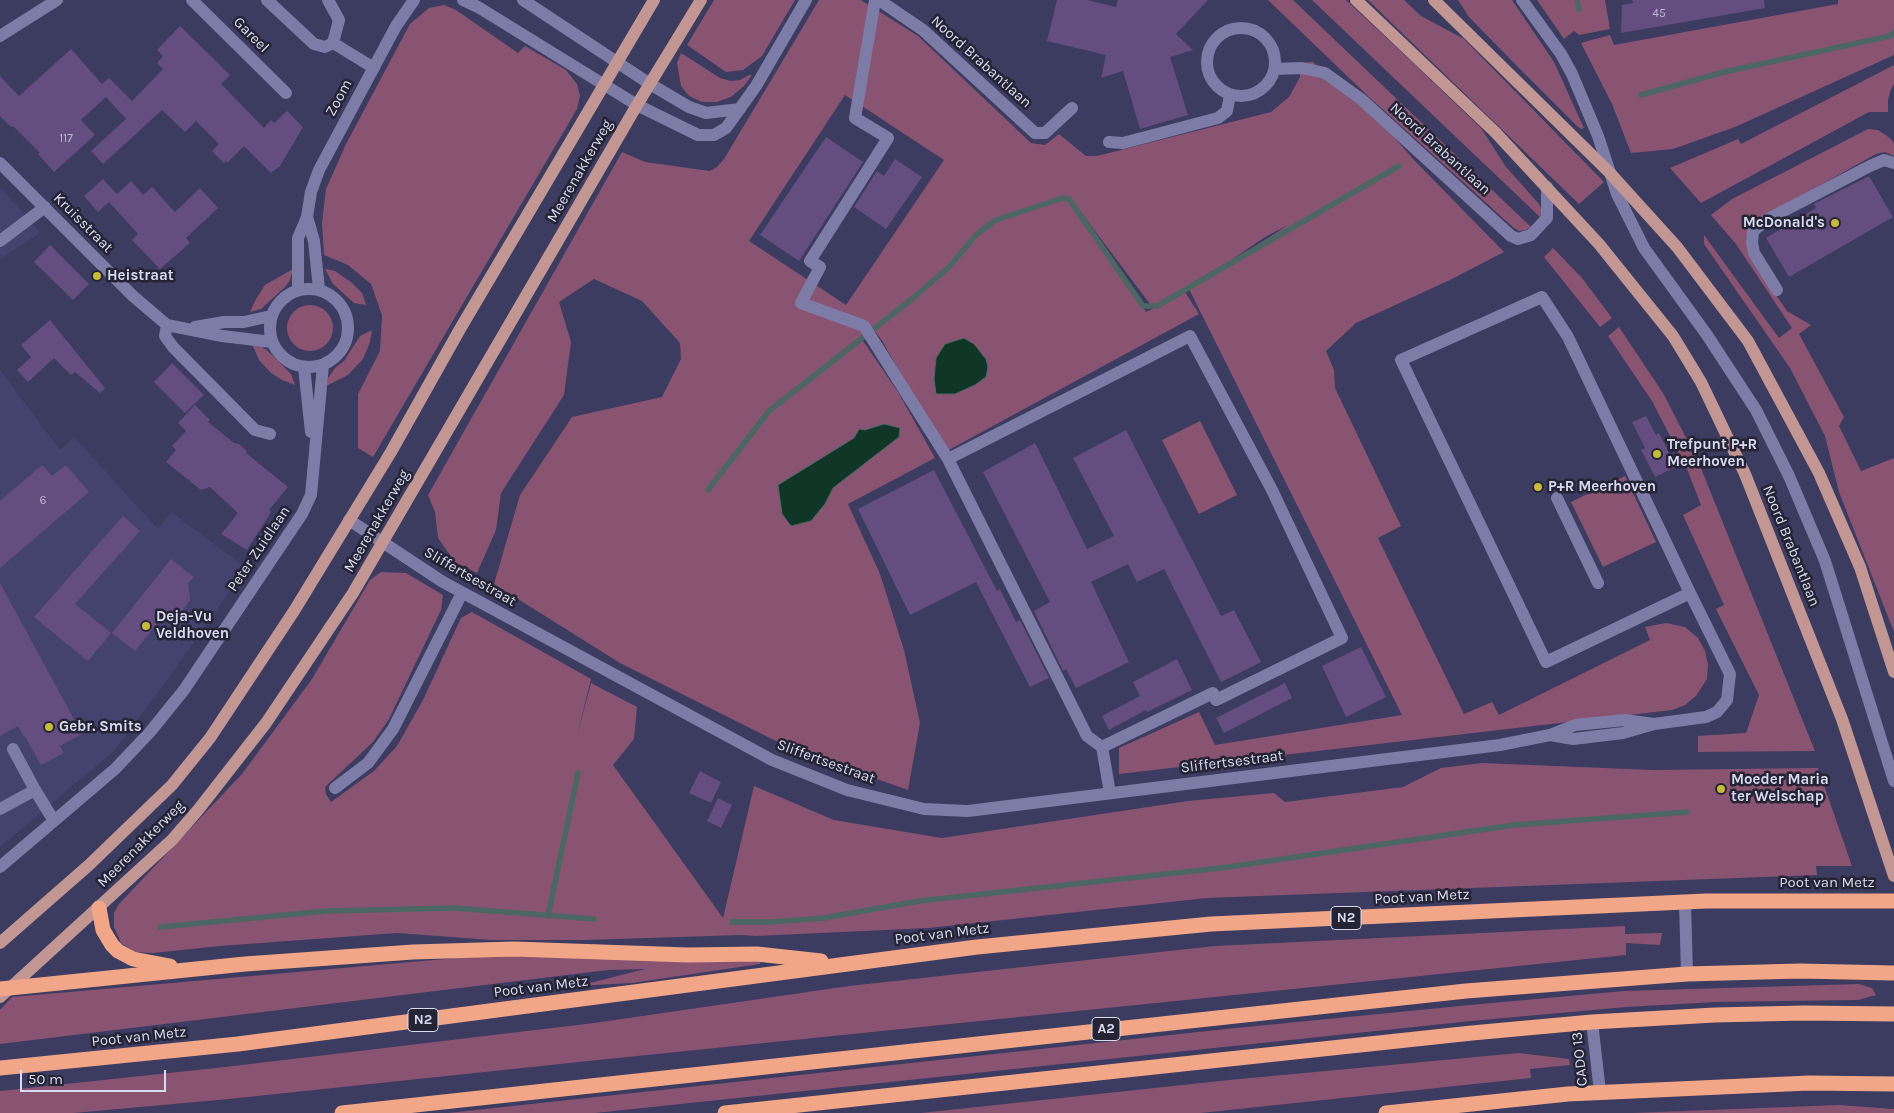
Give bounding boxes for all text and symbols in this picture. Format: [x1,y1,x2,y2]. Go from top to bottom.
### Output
house number: 45 [1652,7,1666,21]
street label: Noord Brabantlaan [927,12,1035,112]
street label: Gareel [229,13,273,57]
street label: Zoom [322,76,356,120]
street label: Noord Brabantlaan [1386,99,1494,199]
street label: Meerenakkerweg [543,116,617,226]
house number: 117 [59,132,73,146]
street label: Kruisstraat [49,189,117,257]
place label: McDonald's [1743,214,1825,232]
marker: McDonald's [1829,217,1841,229]
place label: Heistraat [107,267,174,285]
marker: Heistraat [91,270,103,282]
place label: Trefpunt P+R Meerhoven [1667,436,1757,471]
marker: Trefpunt P+R Meerhoven [1651,448,1663,460]
street label: Meerenakkerweg [340,466,414,576]
place label: P+R Meerhoven [1548,478,1656,496]
marker: P+R Meerhoven [1532,481,1544,493]
street label: Noord Brabantlaan [1758,483,1824,609]
house number: 6 [40,494,46,508]
street label: Peter Zuidlaan [224,503,294,595]
street label: Sliffertsestraat [421,543,519,611]
place label: Deja-Vu Veldhoven [156,608,229,643]
marker: Deja-Vu Veldhoven [140,620,152,632]
place label: Gebr. Smits [59,718,142,736]
marker: Gebr. Smits [43,721,55,733]
street label: Sliffertsestraat [774,736,878,788]
street label: Sliffertsestraat [1180,747,1284,777]
place label: Moeder Maria ter Welschap [1731,771,1829,806]
marker: Moeder Maria ter Welschap [1715,783,1727,795]
street label: Meerenakkerweg [94,797,188,891]
street label: Poot van Metz [1779,874,1875,892]
street label: Poot van Metz [1374,886,1470,908]
road number: N2 [1331,906,1361,930]
street label: Poot van Metz [894,919,990,949]
street label: Poot van Metz [493,972,589,1002]
road number: N2 [408,1008,438,1032]
road number: A2 [1092,1018,1120,1040]
street label: Poot van Metz [91,1023,187,1051]
street label: CADO 13 [1568,1031,1592,1087]
scale bar [22,1060,169,1092]
text: 50 m [28,1070,63,1088]

